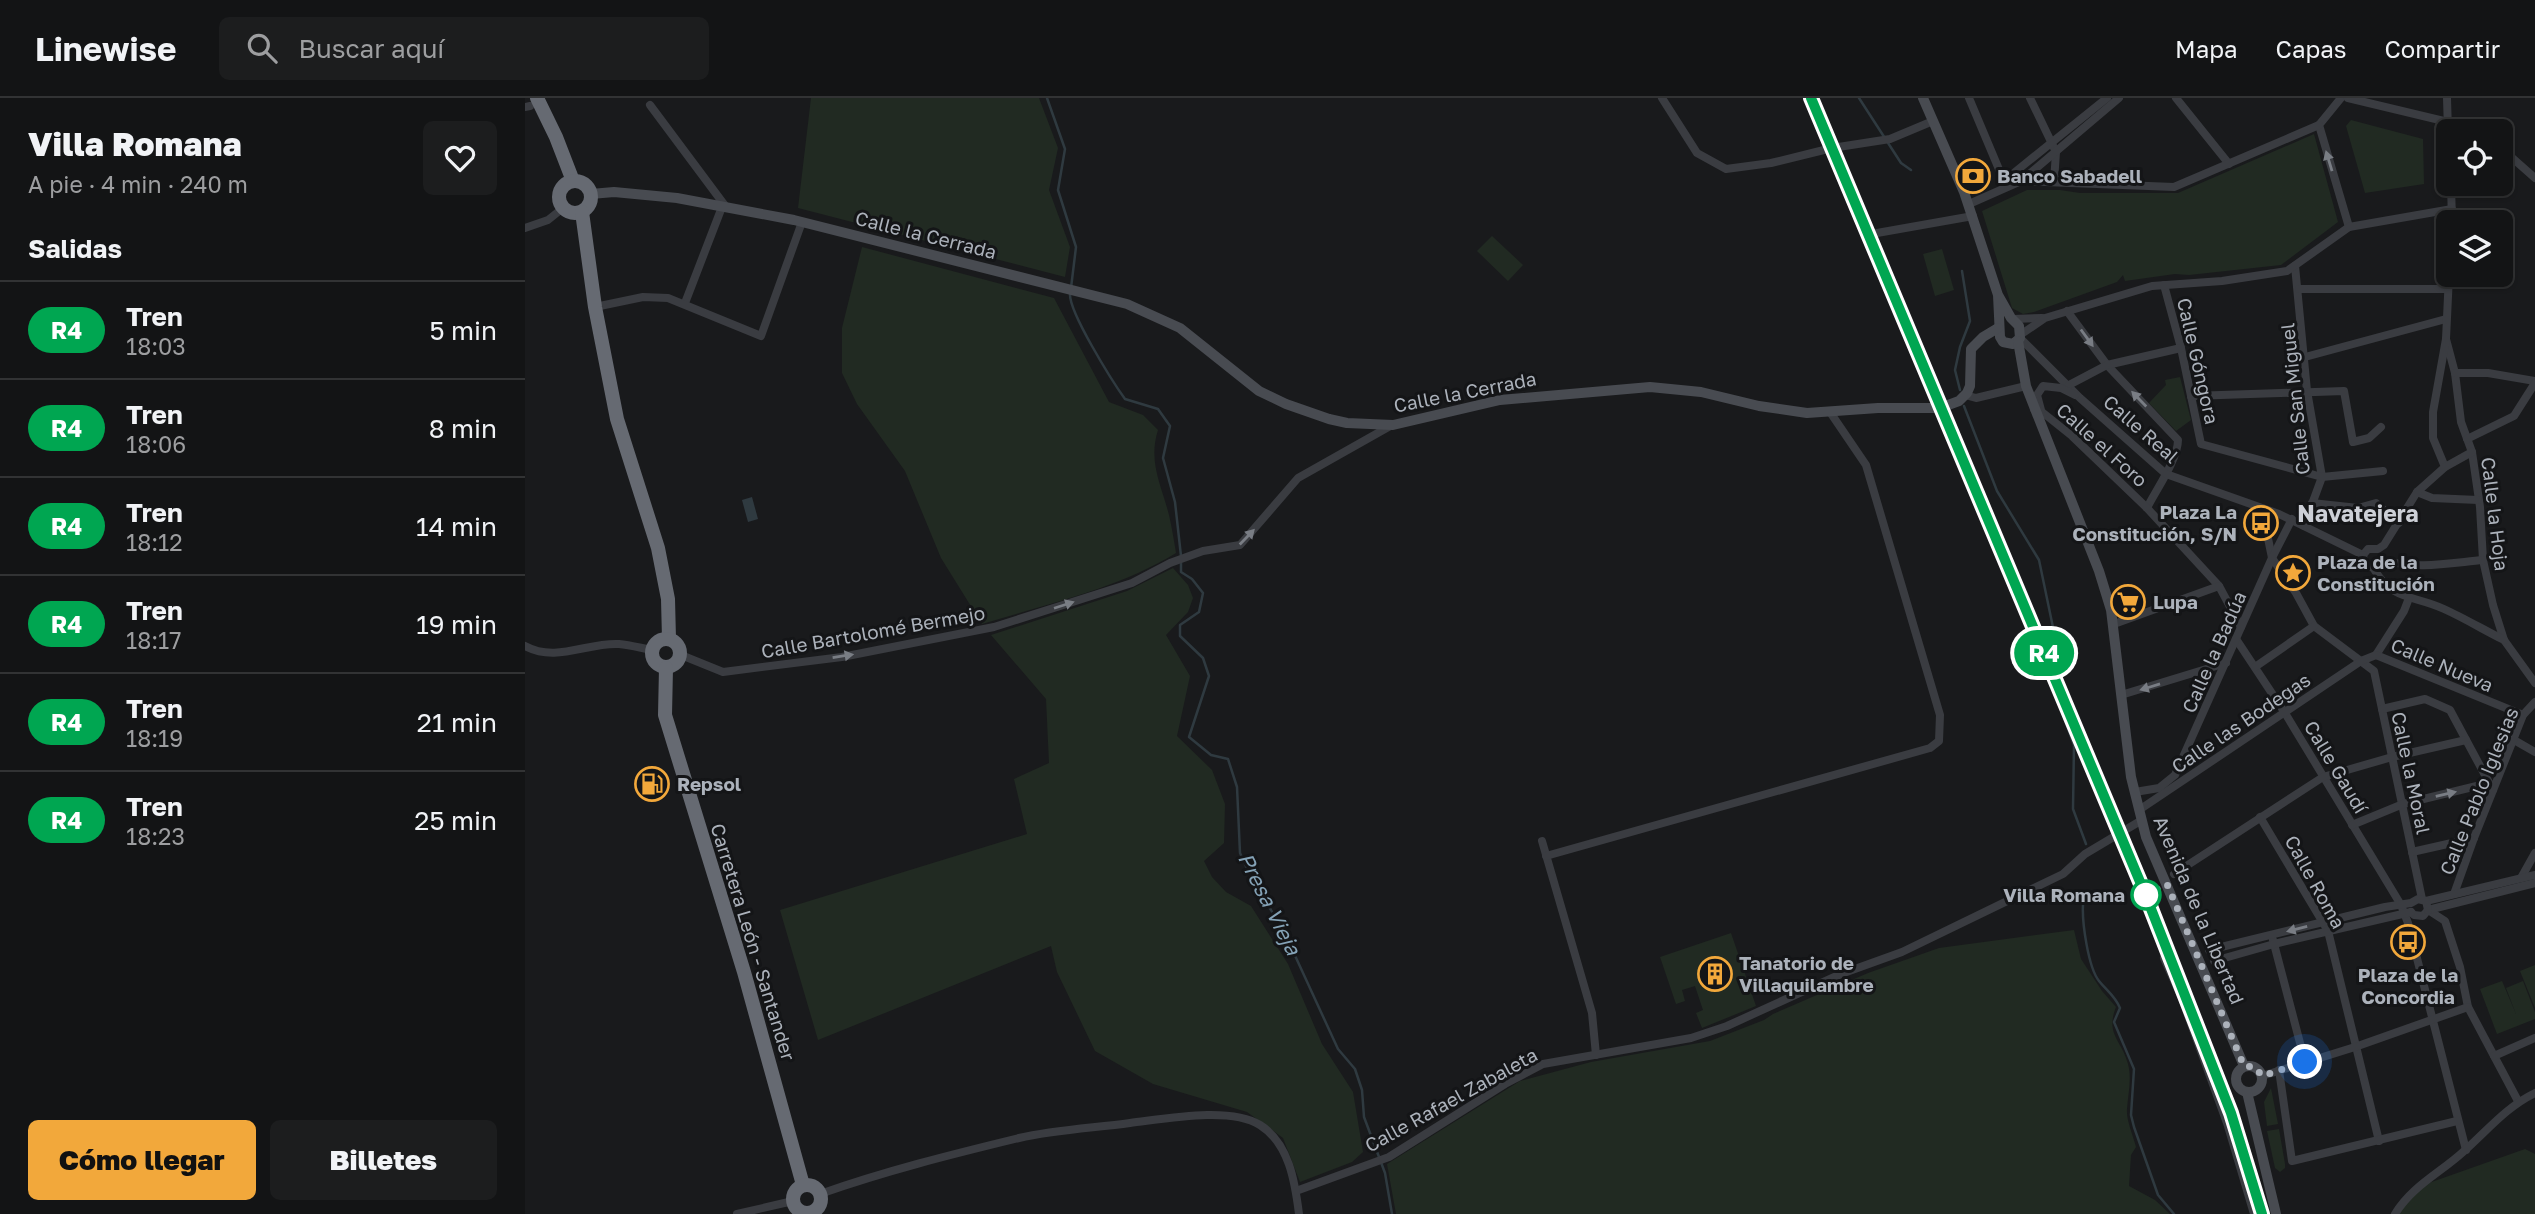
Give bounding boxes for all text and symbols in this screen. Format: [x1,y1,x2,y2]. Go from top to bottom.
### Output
search box [219,17,709,80]
text: Linewise [35,29,177,68]
icon: search [243,29,281,67]
text: Buscar aquí [299,33,444,64]
text: Mapa [2175,34,2238,63]
text: Capas [2276,34,2346,63]
text: Compartir [2384,34,2500,63]
map controls [2436,119,2513,287]
button: locate [2436,119,2513,196]
button: heart [423,121,497,195]
text: Villa Romana [28,124,242,163]
one-way arrow [2324,150,2334,171]
bank icon: Banco Sabadell [1954,157,1992,195]
place label: Banco Sabadell [1997,164,2142,187]
text: A pie · 4 min · 240 m [28,170,248,198]
street label: Calle la Cerrada [853,206,999,263]
button: layers [2436,210,2513,287]
text: Salidas [28,233,122,264]
street label: Calle Góngora [2173,295,2224,426]
text: Tren [126,301,183,332]
text: R4 [51,315,82,344]
text: 5 min [429,315,497,346]
street label: Calle San Miguel [2275,322,2314,476]
one-way arrow [2080,329,2094,347]
text: 18:03 [126,332,186,360]
street label: Calle la Cerrada [1392,366,1538,417]
street label: Calle Real [2099,390,2184,467]
one-way arrow [2132,391,2148,408]
street label: Calle el Foro [2052,398,2153,491]
text: Tren [126,399,183,430]
text: R4 [51,413,82,442]
text: 8 min [429,413,497,444]
text: 18:06 [126,430,186,458]
street label: Calle la Hoja [2477,456,2514,572]
text: Tren [126,497,183,528]
district label: Navatejera [2297,499,2419,527]
place label: Plaza La Constitución, S/N [2072,500,2237,545]
bus stop icon: Plaza La Constitución, S/N [2242,504,2280,542]
text: R4 [51,511,82,540]
text: 14 min [416,511,497,542]
text: 18:12 [126,528,183,556]
one-way arrow [1238,529,1254,546]
place label: Plaza de la Constitución [2317,550,2435,595]
place icon: Plaza de la Constitución [2274,554,2312,592]
supermarket icon: Lupa [2109,583,2147,621]
street label: Calle la Badúa [2177,588,2251,716]
place label: Lupa [2153,590,2198,613]
text: Tren [126,595,183,626]
one-way arrow [1054,599,1075,610]
street label: Calle Bartolomé Bermejo [759,600,987,663]
text: R4 [51,609,82,638]
text: 19 min [416,609,497,640]
text: 18:17 [126,626,181,654]
line badge: R4 [2013,630,2075,676]
street label: Calle Nueva [2388,633,2497,696]
text: R4 [2028,638,2060,667]
one-way arrow [832,650,854,661]
street label: Calle las Bodegas [2167,668,2314,778]
one-way arrow [2140,682,2161,693]
text: Tren [126,693,183,724]
street label: Calle Pablo Iglesias [2434,704,2523,878]
text: R4 [51,707,82,736]
text: 21 min [417,707,497,738]
street label: Calle la Moral [2387,709,2436,836]
street label: Calle Gaudí [2300,716,2374,819]
text: 18:19 [126,724,183,752]
fuel station icon: Repsol [633,765,671,803]
place label: Repsol [677,772,741,795]
one-way arrow [2435,788,2457,799]
text: Tren [126,791,183,822]
text: R4 [51,805,82,834]
text: 25 min [414,805,497,836]
street label: Avenida de la Libertad [2149,812,2250,1007]
street label: Carretera León - Santander [706,821,801,1064]
text: 18:23 [126,822,185,850]
street label: Calle Roma [2280,831,2350,932]
water label: Presa Vieja [1233,848,1307,960]
marker: Villa Romana [2131,880,2161,910]
place label: Villa Romana [2003,883,2125,906]
bus stop icon: Plaza de la Concordia [2389,923,2427,961]
one-way arrow [2286,924,2308,935]
place label: Tanatorio de Villaquilambre [1739,951,1874,996]
building icon: Tanatorio de Villaquilambre [1696,955,1734,993]
place label: Plaza de la Concordia [2358,963,2458,1008]
street label: Calle Rafael Zabaleta [1360,1043,1541,1157]
your location [2287,1044,2322,1079]
button: Cómo llegar [28,1120,256,1200]
button: Billetes [270,1120,497,1200]

